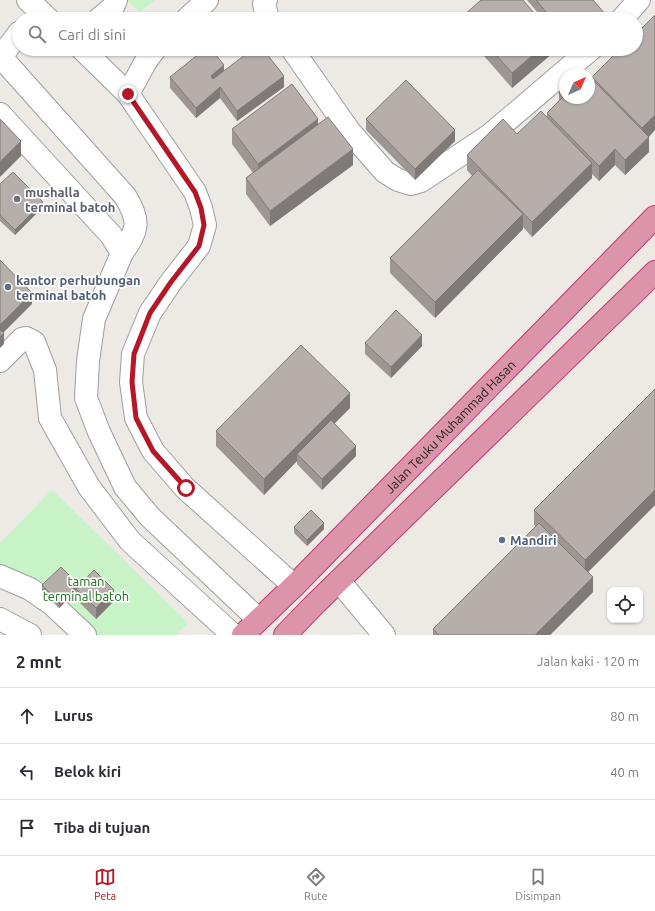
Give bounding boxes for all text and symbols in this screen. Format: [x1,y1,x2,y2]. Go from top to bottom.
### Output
search box [12,12,643,56]
icon: search [26,23,48,45]
text: Cari di sini [58,26,126,43]
north arrow [559,68,595,104]
route end [119,85,137,103]
place label: mushalla terminal batoh [25,185,115,214]
marker: mushalla terminal batoh [12,194,22,204]
place label: kantor perhubungan terminal batoh [16,273,141,302]
marker: kantor perhubungan terminal batoh [3,282,13,292]
street label: Jalan Teuku Muhammad Hasan [382,357,518,496]
route start [177,479,195,497]
place label: Mandiri [510,533,557,547]
marker: Mandiri [497,535,507,545]
park label: taman terminal batoh [43,574,129,603]
map controls [607,587,643,623]
button: locate [607,587,643,623]
text: 2 mnt [16,652,62,671]
text: Jalan kaki · 120 m [537,654,639,668]
icon: ahead [16,705,38,727]
text: Lurus [54,707,93,724]
text: 80 m [610,709,639,723]
icon: left [16,761,38,783]
text: Belok kiri [54,763,121,780]
text: 40 m [610,765,639,779]
icon: arrive [16,817,38,839]
text: Tiba di tujuan [54,819,150,836]
tab: Peta [94,866,116,902]
tab: Rute [304,866,328,902]
tab: Disimpan [515,866,561,902]

